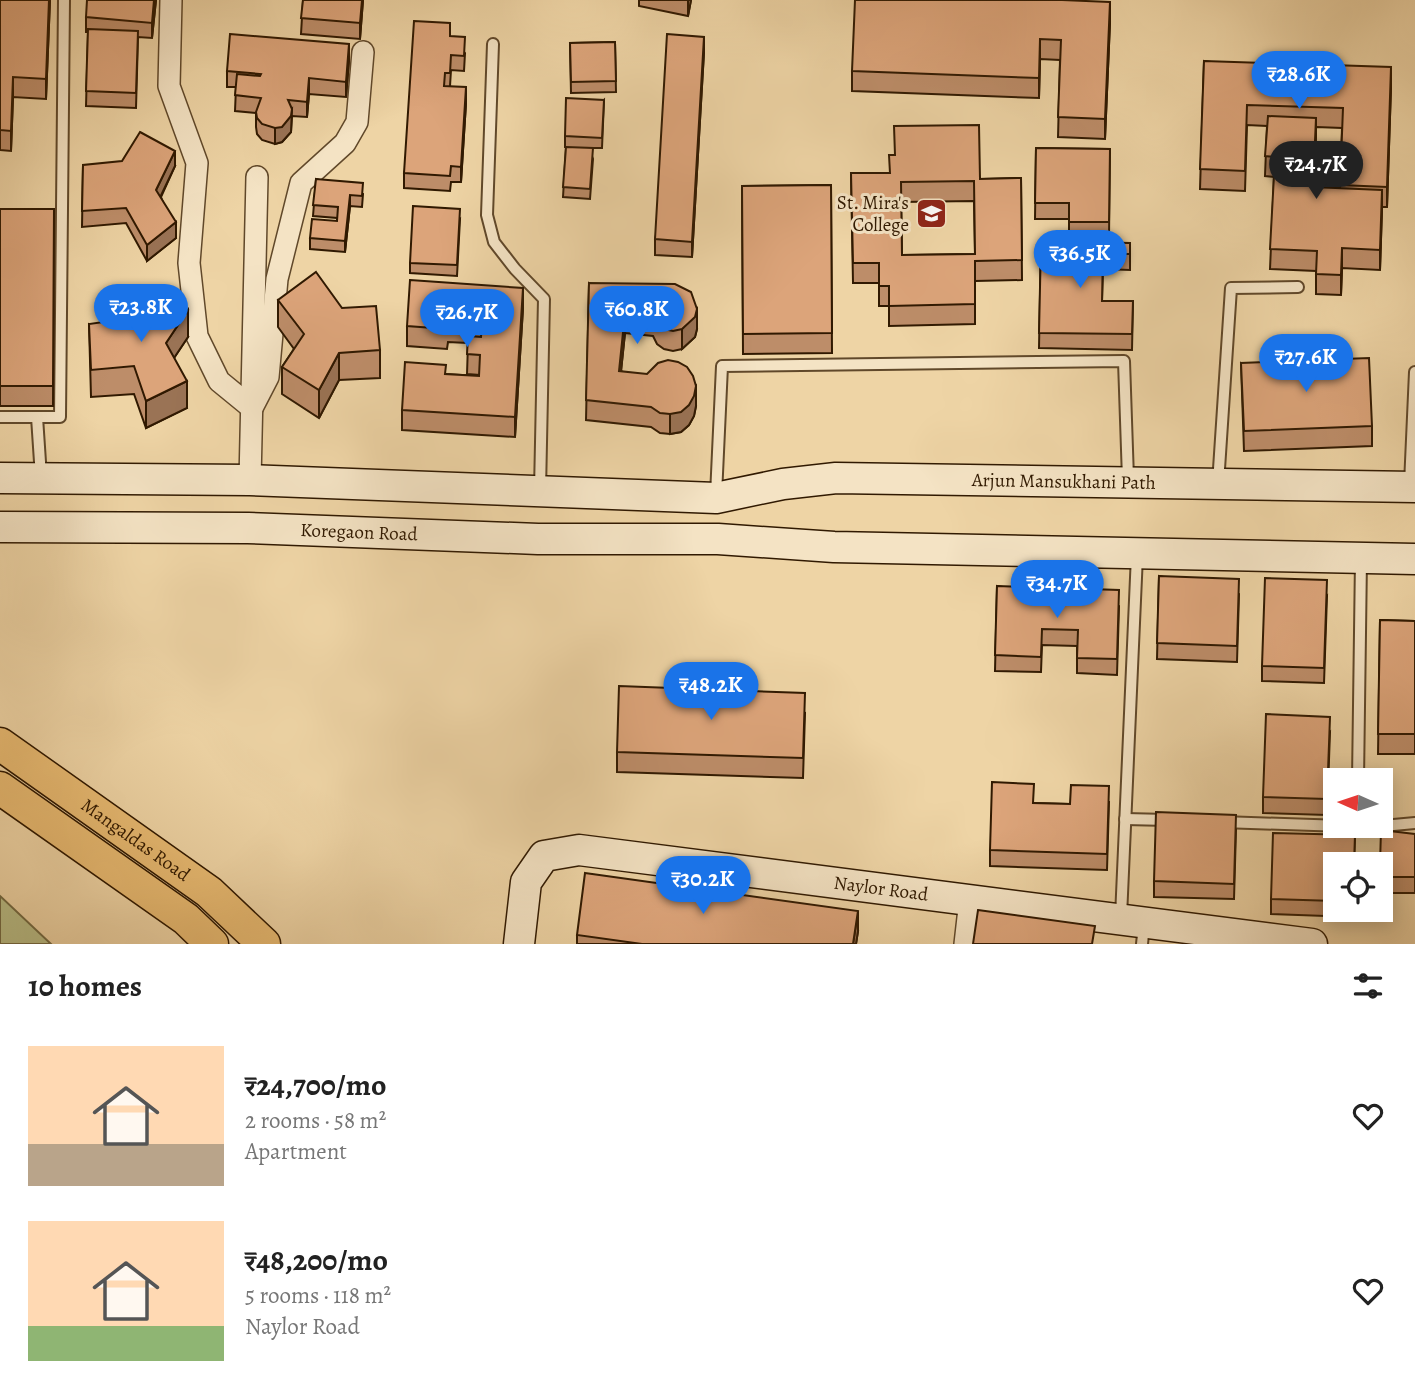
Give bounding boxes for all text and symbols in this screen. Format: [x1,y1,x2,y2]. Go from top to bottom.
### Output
pin: ₹28.6K [1242,52,1356,111]
text: ₹28.6K [1268,58,1330,89]
pin: ₹24.7K [1259,142,1373,201]
text: ₹24.7K [1285,148,1347,179]
place label: St. Mira's College [837,190,909,238]
school or university icon: St. Mira's College [915,197,949,231]
pin: ₹36.5K [1023,230,1137,290]
text: ₹36.5K [1050,237,1110,268]
pin: ₹23.8K [84,284,198,344]
pin: ₹60.8K [580,286,694,346]
pin: ₹26.7K [410,290,524,349]
text: ₹23.8K [110,291,172,322]
text: ₹60.8K [605,293,669,324]
text: ₹26.7K [436,296,498,327]
pin: ₹27.6K [1249,334,1363,394]
text: ₹27.6K [1275,341,1337,372]
street label: Arjun Mansukhani Path [971,467,1156,496]
street label: Koregaon Road [300,517,419,547]
pin: ₹34.7K [1000,560,1114,620]
text: ₹34.7K [1027,567,1087,598]
pin: ₹48.2K [654,662,768,722]
text: ₹48.2K [680,669,743,700]
north arrow [1323,768,1393,838]
map controls [1323,768,1393,922]
street label: Mangaldas Road [76,792,196,888]
button: locate [1323,852,1393,922]
pin: ₹30.2K [646,856,760,916]
text: ₹30.2K [672,863,734,894]
street label: Naylor Road [832,870,931,908]
text: 10 homes [28,966,142,1006]
icon: filters [1349,967,1387,1005]
text: ₹24,700/mo [245,1065,386,1105]
icon: home [84,1074,168,1158]
icon: heart [1349,1097,1387,1135]
text: 2 rooms · 58 m² [245,1105,386,1136]
text: Apartment [245,1136,347,1167]
text: ₹48,200/mo [245,1240,388,1280]
icon: home [84,1249,168,1333]
icon: heart [1349,1272,1387,1310]
text: 5 rooms · 118 m² [245,1280,391,1311]
text: Naylor Road [245,1311,360,1342]

